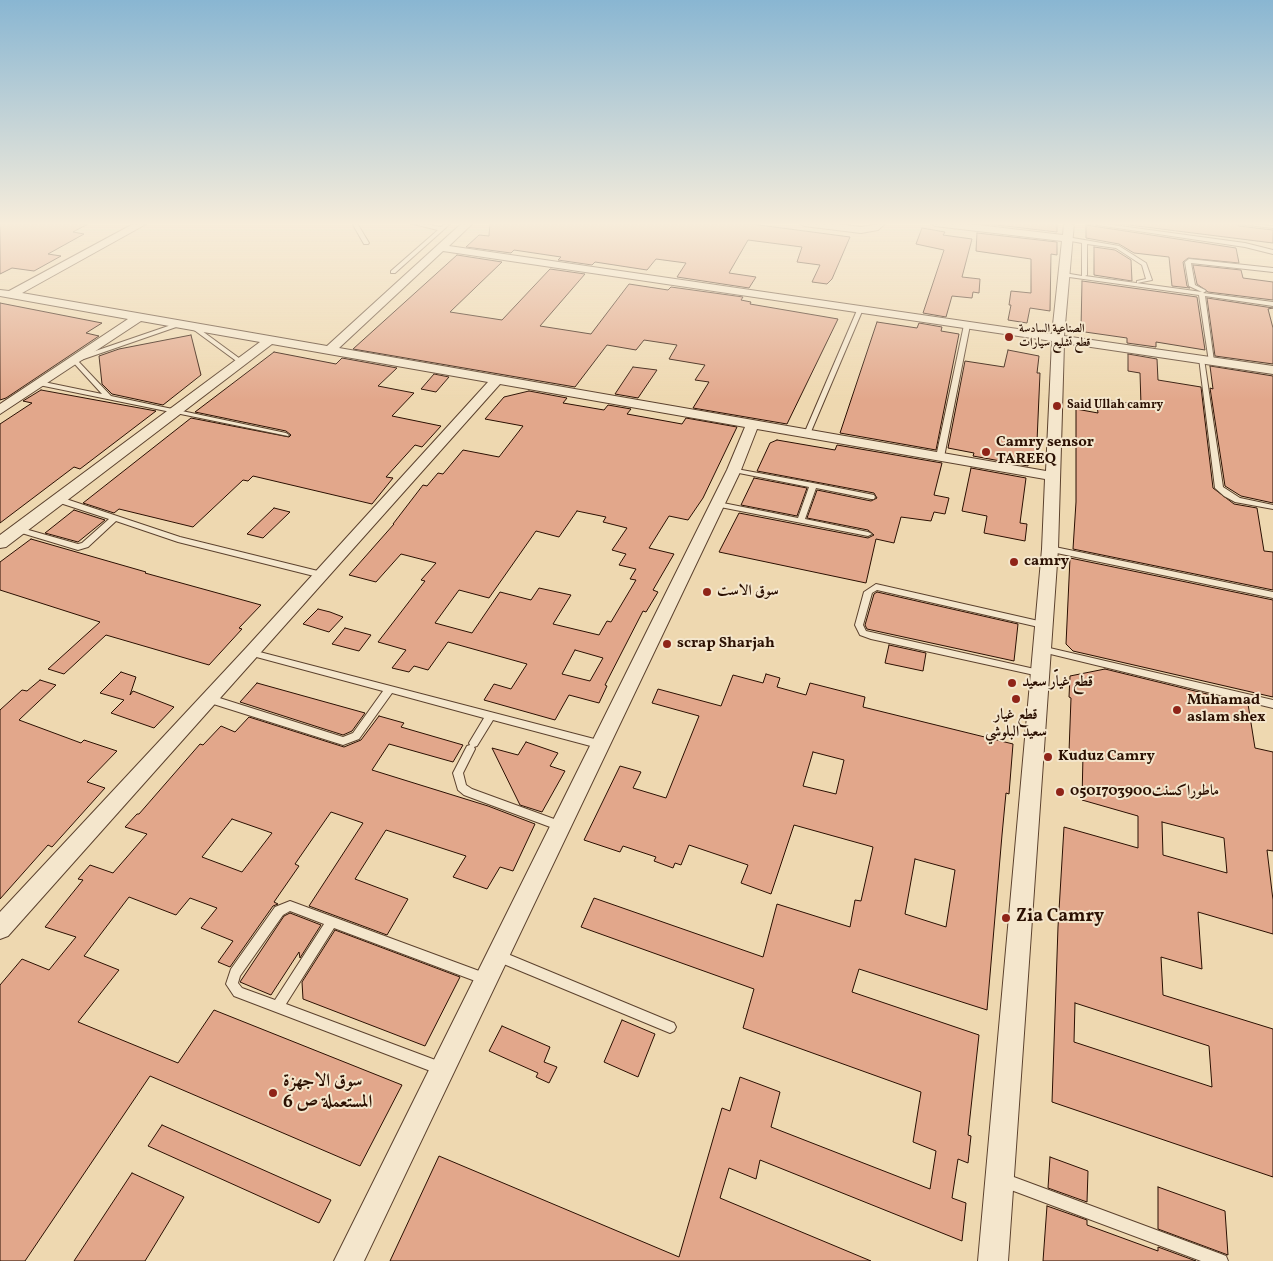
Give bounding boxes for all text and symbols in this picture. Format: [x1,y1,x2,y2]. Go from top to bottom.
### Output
place label: الصناعية السادسة قطع تشليع سيارات [1019,323,1091,351]
marker: الصناعية السادسة قطع تشليع سيارات [1003,331,1015,343]
place label: Said Ullah camry [1067,399,1163,413]
marker: Said Ullah camry [1051,400,1063,412]
place label: Camry sensor TAREEQ [996,434,1094,469]
marker: Camry sensor TAREEQ [980,446,992,458]
place label: camry [1024,553,1069,571]
marker: camry [1008,556,1020,568]
place label: سوق الاست [717,583,779,601]
marker: سوق الاست [701,586,713,598]
place label: scrap Sharjah [677,635,775,653]
marker: scrap Sharjah [661,638,673,650]
place label: قطع غياًًر سعيد [1022,674,1093,692]
marker: قطع غياًًر سعيد [1006,677,1018,689]
place label: Muhamad aslam shex [1187,692,1266,727]
marker: قطع غيار سعيد البلوشي [1010,693,1022,705]
marker: Muhamad aslam shex [1171,704,1183,716]
place label: قطع غيار سعيد البلوشي [985,707,1047,742]
place label: Kuduz Camry [1058,748,1155,766]
marker: Kuduz Camry [1042,751,1054,763]
place label: ماطوراكسنت0501703900 [1070,783,1219,801]
marker: ماطوراكسنت0501703900 [1054,786,1066,798]
place label: Zia Camry [1016,907,1104,929]
marker: Zia Camry [1000,912,1012,924]
place label: سوق الاجهزة المستعملة ص 6 [283,1072,372,1114]
marker: سوق الاجهزة المستعملة ص 6 [267,1087,279,1099]

